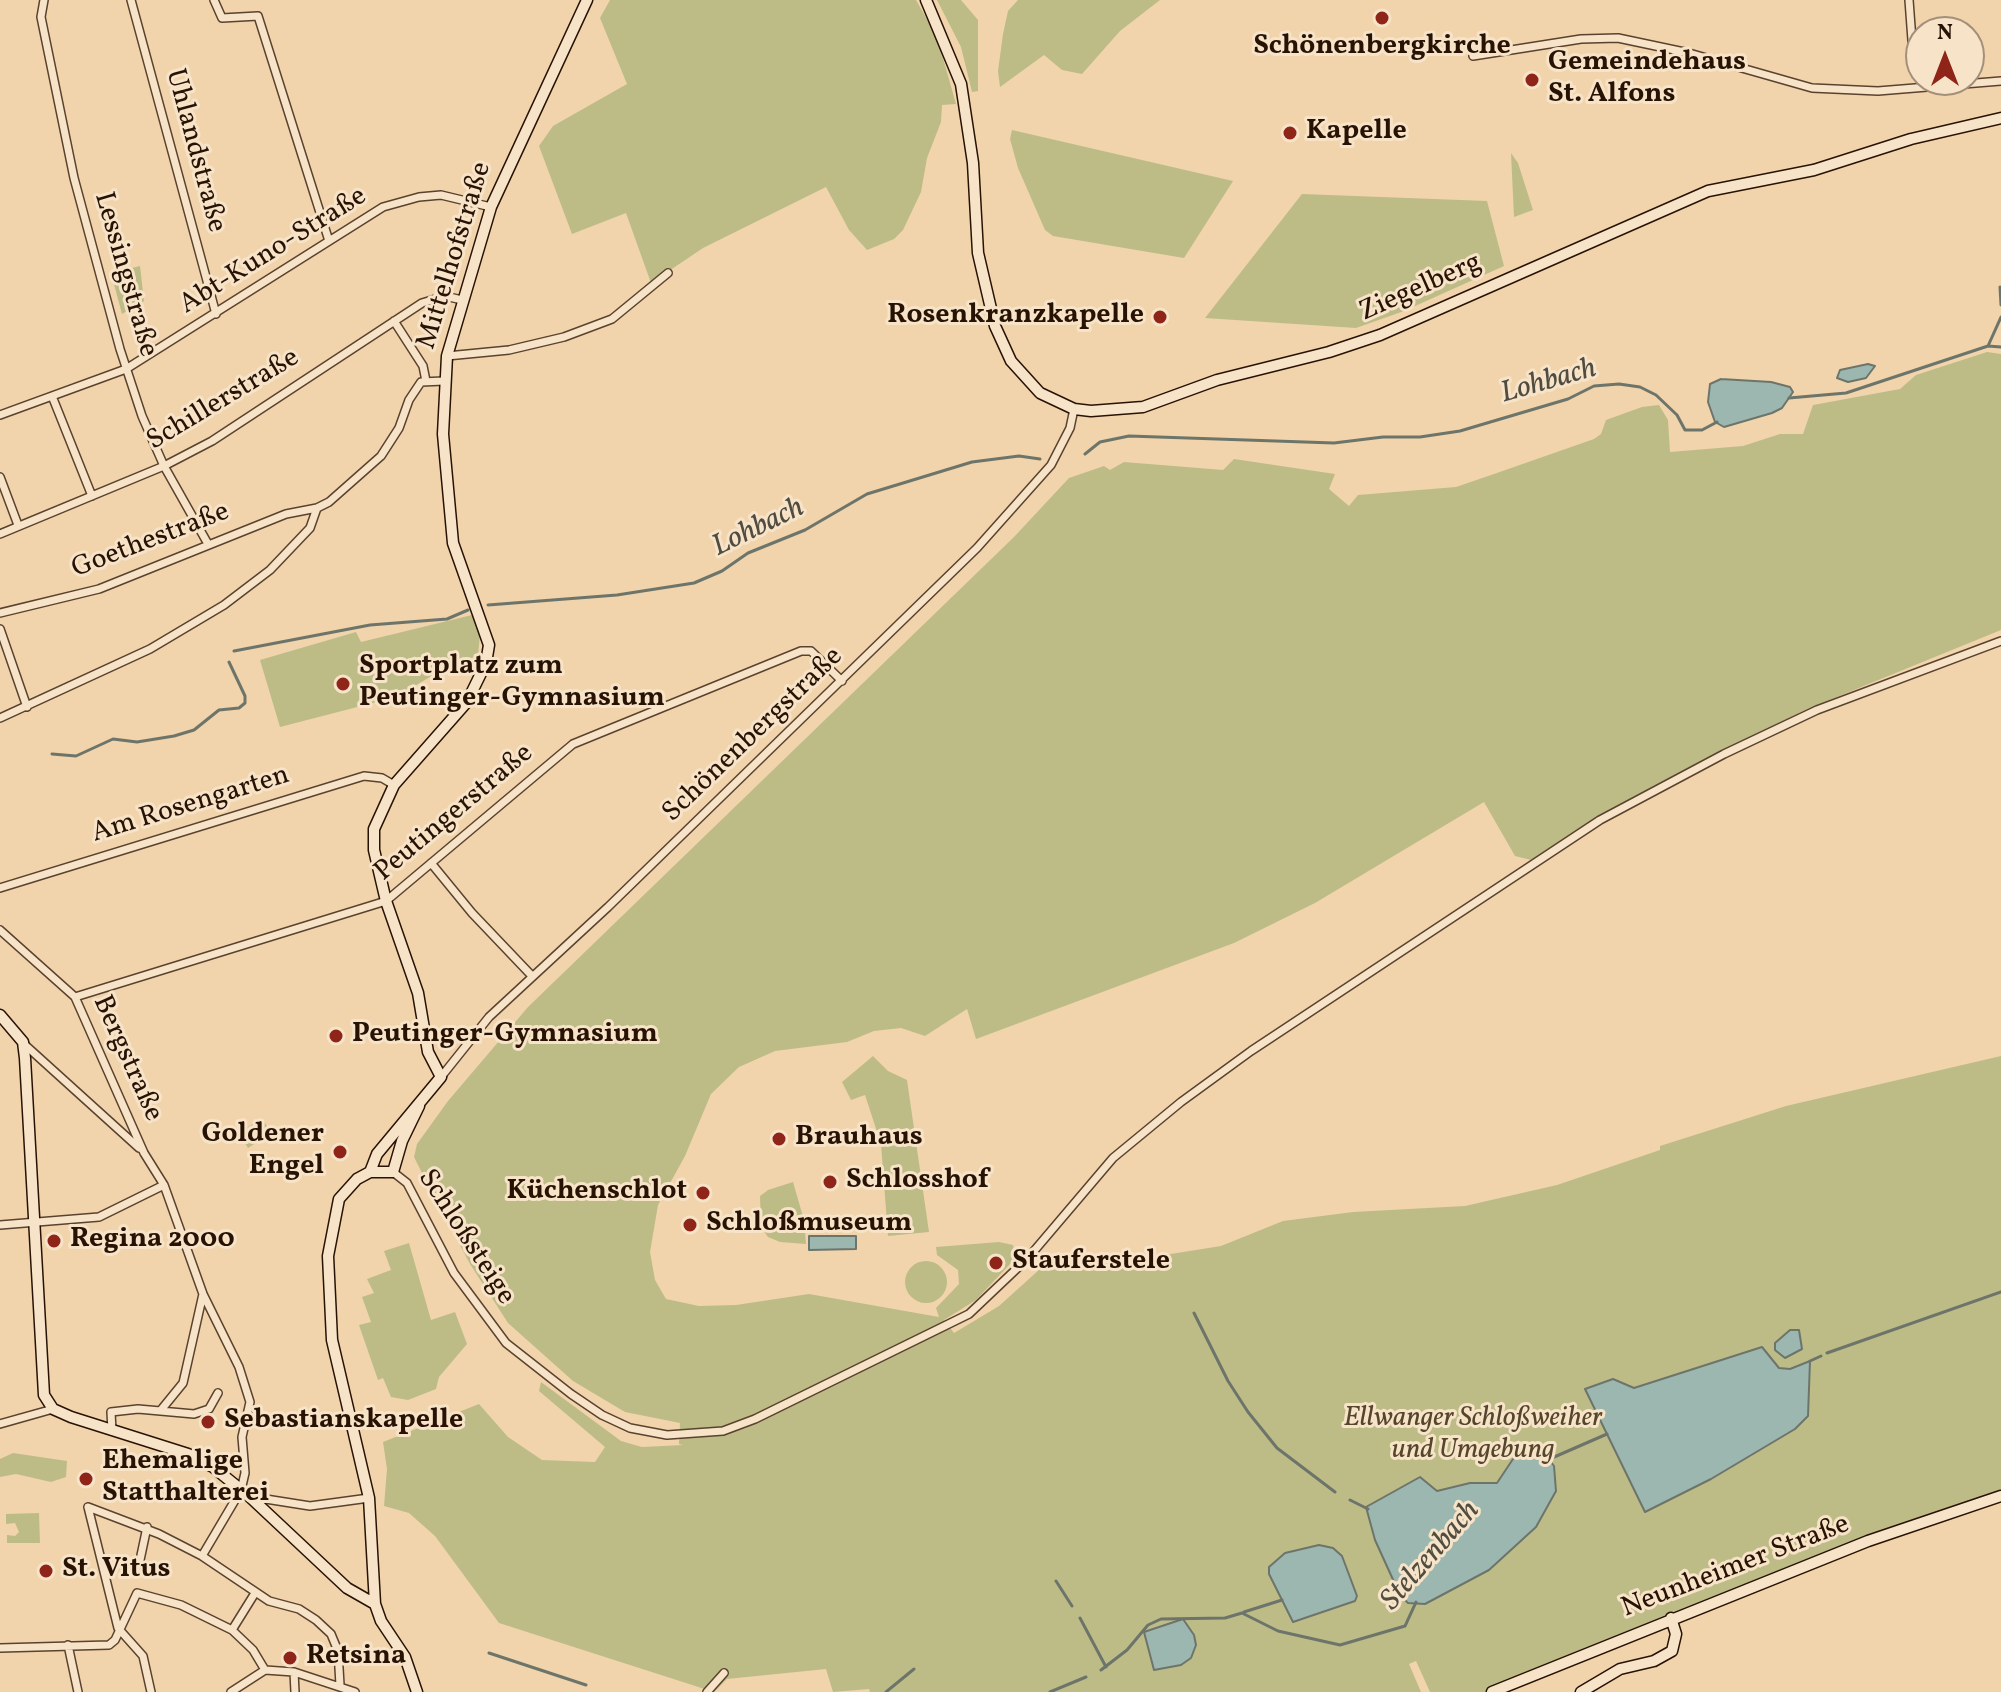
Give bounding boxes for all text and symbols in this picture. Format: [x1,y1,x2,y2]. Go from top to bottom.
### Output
marker: Schönenbergkirche [1373,9,1391,27]
north arrow [1905,16,1985,96]
text: N [1937,18,1953,49]
place label: Schönenbergkirche [1253,31,1511,65]
place label: Gemeindehaus St. Alfons [1548,47,1746,113]
street label: Uhlandstraße [156,66,232,236]
marker: Gemeindehaus St. Alfons [1523,71,1541,89]
place label: Kapelle [1306,116,1407,150]
marker: Kapelle [1281,124,1299,142]
street label: Mittelhofstraße [412,158,500,354]
street label: Abt-Kuno-Straße [174,181,374,323]
street label: Lessingstraße [84,189,164,361]
street label: Ziegelberg [1355,247,1487,331]
place label: Rosenkranzkapelle [887,300,1144,334]
marker: Rosenkranzkapelle [1151,308,1169,326]
street label: Schillerstraße [142,342,306,460]
water label: Lohbach [1497,352,1601,414]
water label: Lohbach [707,491,811,567]
street label: Goethestraße [68,497,234,587]
street label: Schönenbergstraße [657,641,851,831]
place label: Sportplatz zum Peutinger-Gymnasium [359,651,665,717]
marker: Sportplatz zum Peutinger-Gymnasium [334,675,352,693]
street label: Peutingerstraße [369,738,541,890]
street label: Am Rosengarten [88,760,294,852]
street label: Bergstraße [83,991,169,1127]
place label: Peutinger-Gymnasium [352,1019,658,1053]
marker: Peutinger-Gymnasium [327,1027,345,1045]
place label: Goldener Engel [202,1119,324,1185]
place label: Brauhaus [795,1122,923,1156]
marker: Brauhaus [770,1130,788,1148]
marker: Goldener Engel [331,1143,349,1161]
street label: Schloßsteige [409,1164,521,1312]
place label: Schlosshof [846,1165,989,1199]
marker: Schlosshof [821,1173,839,1191]
place label: Küchenschlot [506,1176,687,1210]
marker: Küchenschlot [694,1184,712,1202]
place label: Schloßmuseum [706,1208,912,1242]
marker: Schloßmuseum [681,1216,699,1234]
place label: Regina 2000 [70,1224,235,1258]
marker: Regina 2000 [45,1232,63,1250]
place label: Stauferstele [1012,1246,1170,1280]
marker: Stauferstele [987,1254,1005,1272]
park label: Ellwanger Schloßweiher und Umgebung [1344,1403,1602,1469]
place label: Sebastianskapelle [224,1405,463,1439]
marker: Sebastianskapelle [199,1413,217,1431]
place label: Ehemalige Statthalterei [102,1446,269,1512]
marker: Ehemalige Statthalterei [77,1470,95,1488]
water label: Stelzenbach [1375,1495,1489,1619]
street label: Neunheimer Straße [1617,1509,1855,1627]
place label: St. Vitus [62,1554,170,1588]
marker: St. Vitus [37,1562,55,1580]
place label: Retsina [306,1641,406,1675]
marker: Retsina [281,1649,299,1667]

